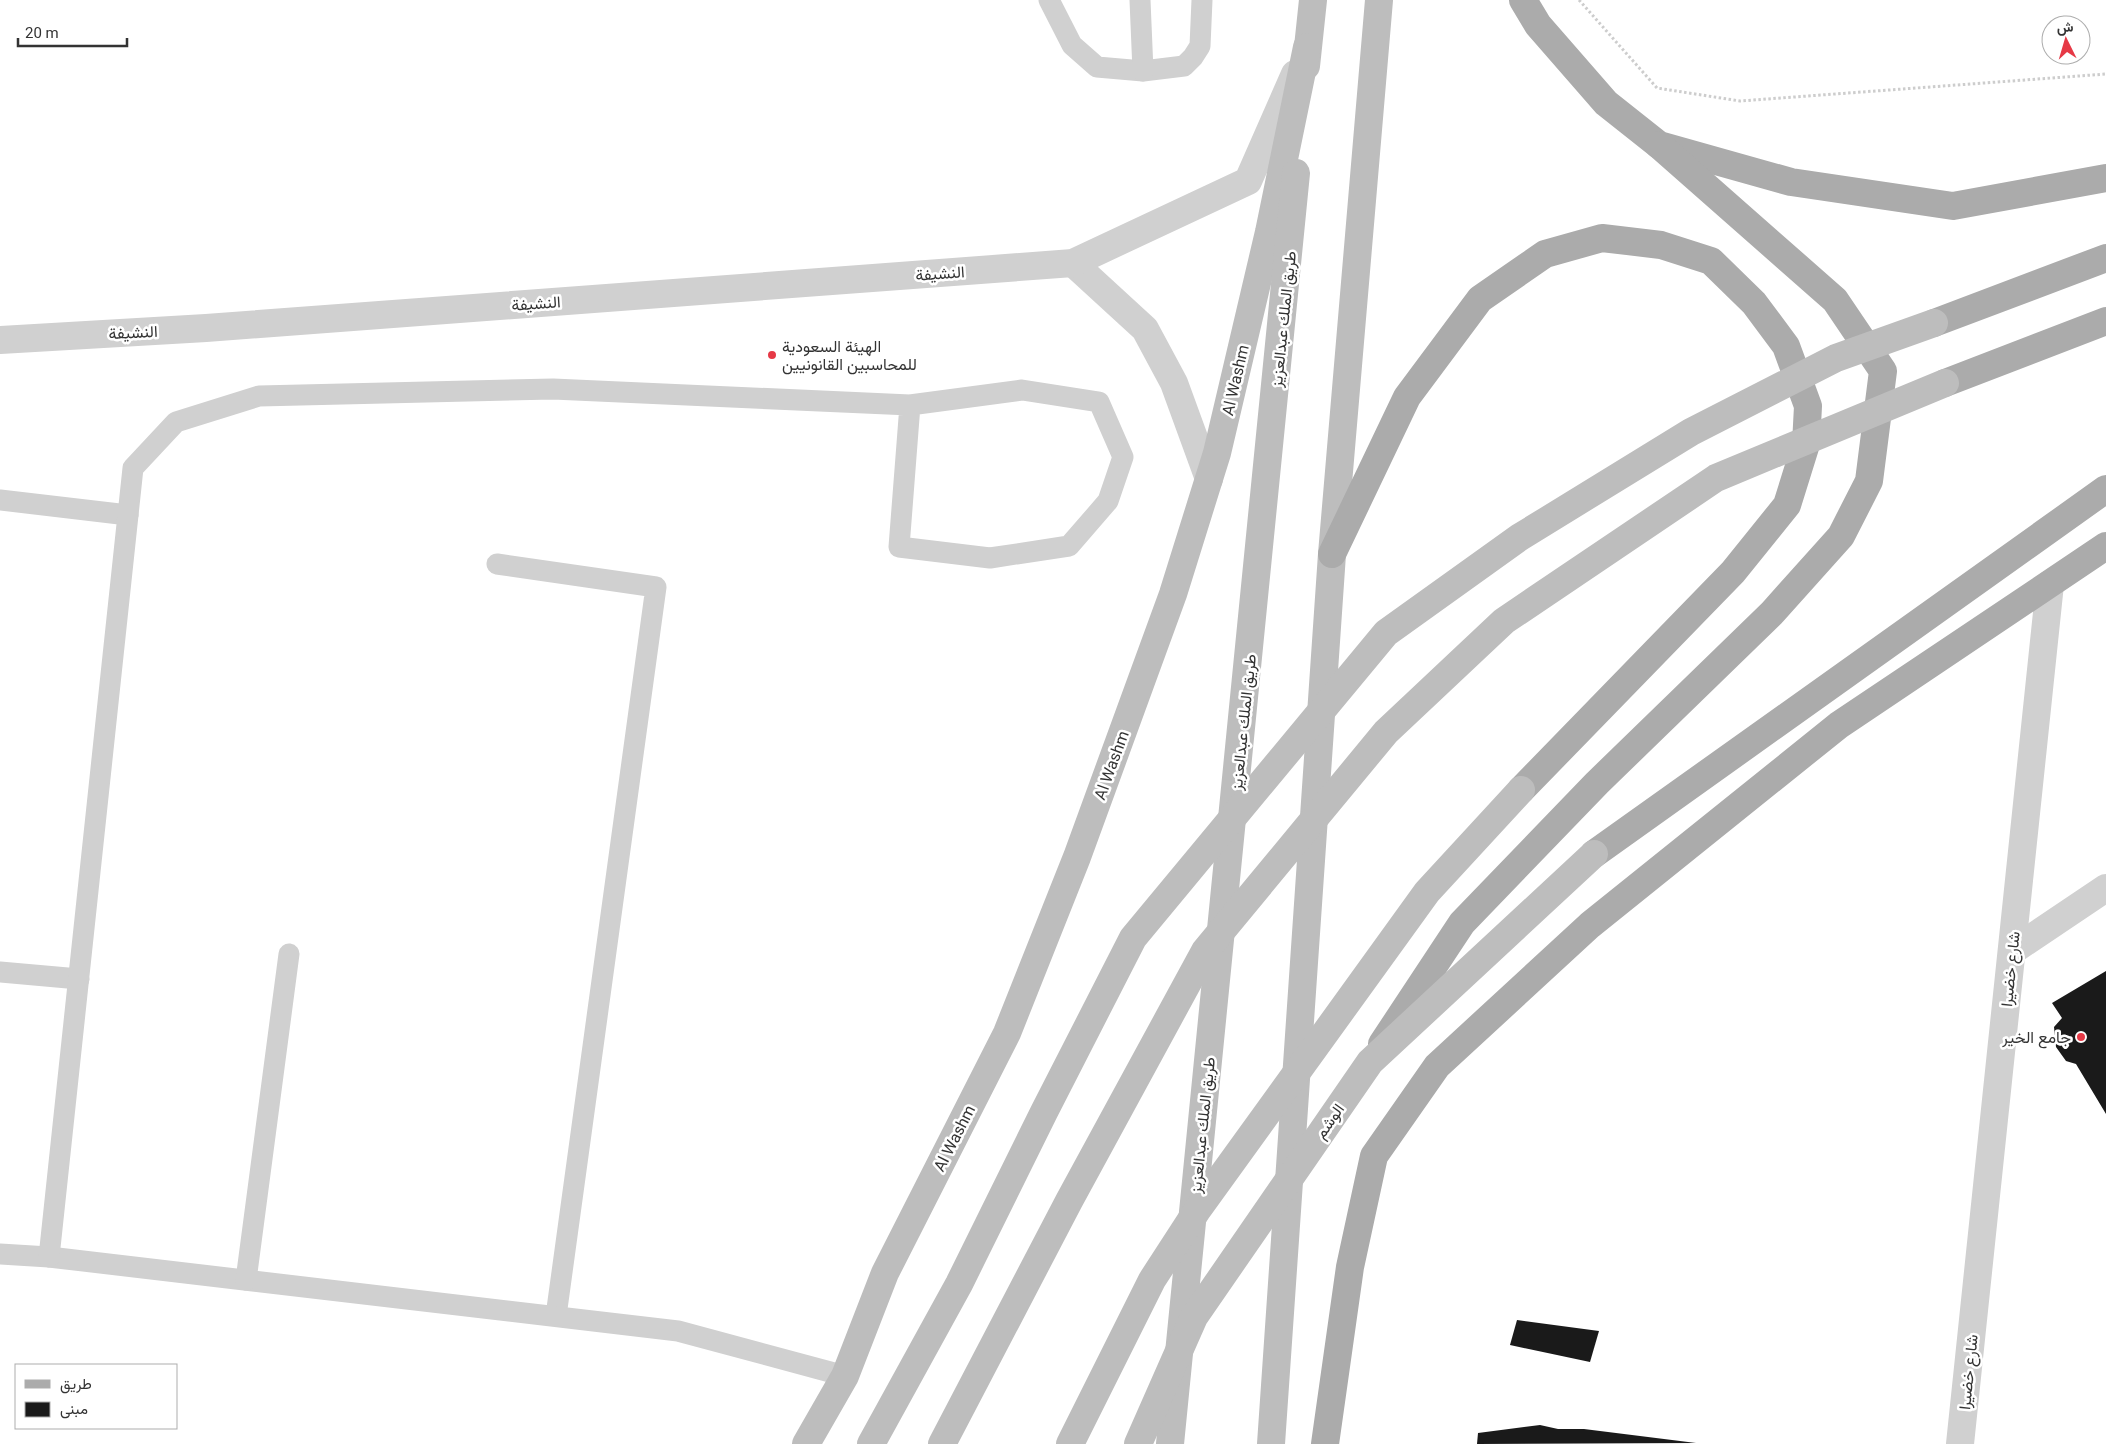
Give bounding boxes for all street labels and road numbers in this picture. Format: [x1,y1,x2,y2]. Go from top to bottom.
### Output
street label: طريق الملك عبدالعزيز [1267,250,1301,389]
street label: النشيفة [915,262,965,285]
street label: النشيفة [511,292,561,315]
street label: النشيفة [108,322,158,343]
street label: Al Washm [1218,343,1253,417]
street label: طريق الملك عبدالعزيز [1227,653,1261,792]
street label: Al Washm [1090,728,1133,802]
street label: شارع خضيرا [1997,930,2026,1008]
street label: طريق الملك عبدالعزيز [1186,1056,1220,1195]
street label: الوشم [1311,1100,1349,1143]
street label: Al Washm [930,1102,979,1175]
street label: شارع خضيرا [1955,1333,1984,1411]

